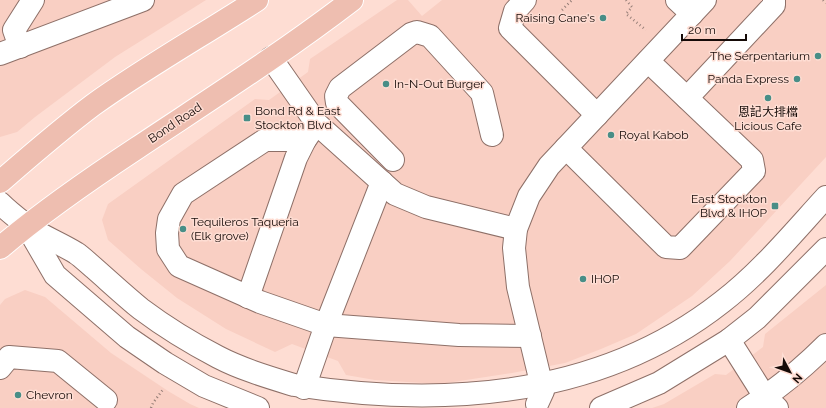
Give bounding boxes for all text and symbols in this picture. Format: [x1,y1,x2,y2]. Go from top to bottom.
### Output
place label: Raising Cane's [516,11,595,25]
marker: Raising Cane's [598,13,608,23]
scale bar [682,16,746,42]
text: 20 m [688,23,716,37]
place label: The Serpentarium [710,49,810,63]
marker: The Serpentarium [813,51,823,61]
place label: Panda Express [708,72,789,86]
marker: Panda Express [792,74,802,84]
place label: In-N-Out Burger [394,77,485,91]
marker: In-N-Out Burger [381,79,391,89]
marker: 恩記大排檔 Licious Cafe [763,93,773,103]
street label: Bond Road [146,100,204,146]
place label: Bond Rd & East Stockton Blvd [255,104,341,132]
place label: 恩記大排檔 Licious Cafe [734,105,802,133]
marker: Bond Rd & East Stockton Blvd [242,113,252,123]
place label: Royal Kabob [619,128,689,142]
marker: Royal Kabob [606,130,616,140]
place label: East Stockton Blvd & IHOP [691,192,768,220]
marker: East Stockton Blvd & IHOP [770,201,780,211]
place label: Tequileros Taqueria (Elk grove) [191,215,299,243]
marker: Tequileros Taqueria (Elk grove) [178,224,188,234]
place label: IHOP [591,272,620,286]
marker: IHOP [578,274,588,284]
north arrow [770,352,810,392]
text: N [790,371,805,386]
place label: Chevron [26,388,73,402]
marker: Chevron [13,390,23,400]

